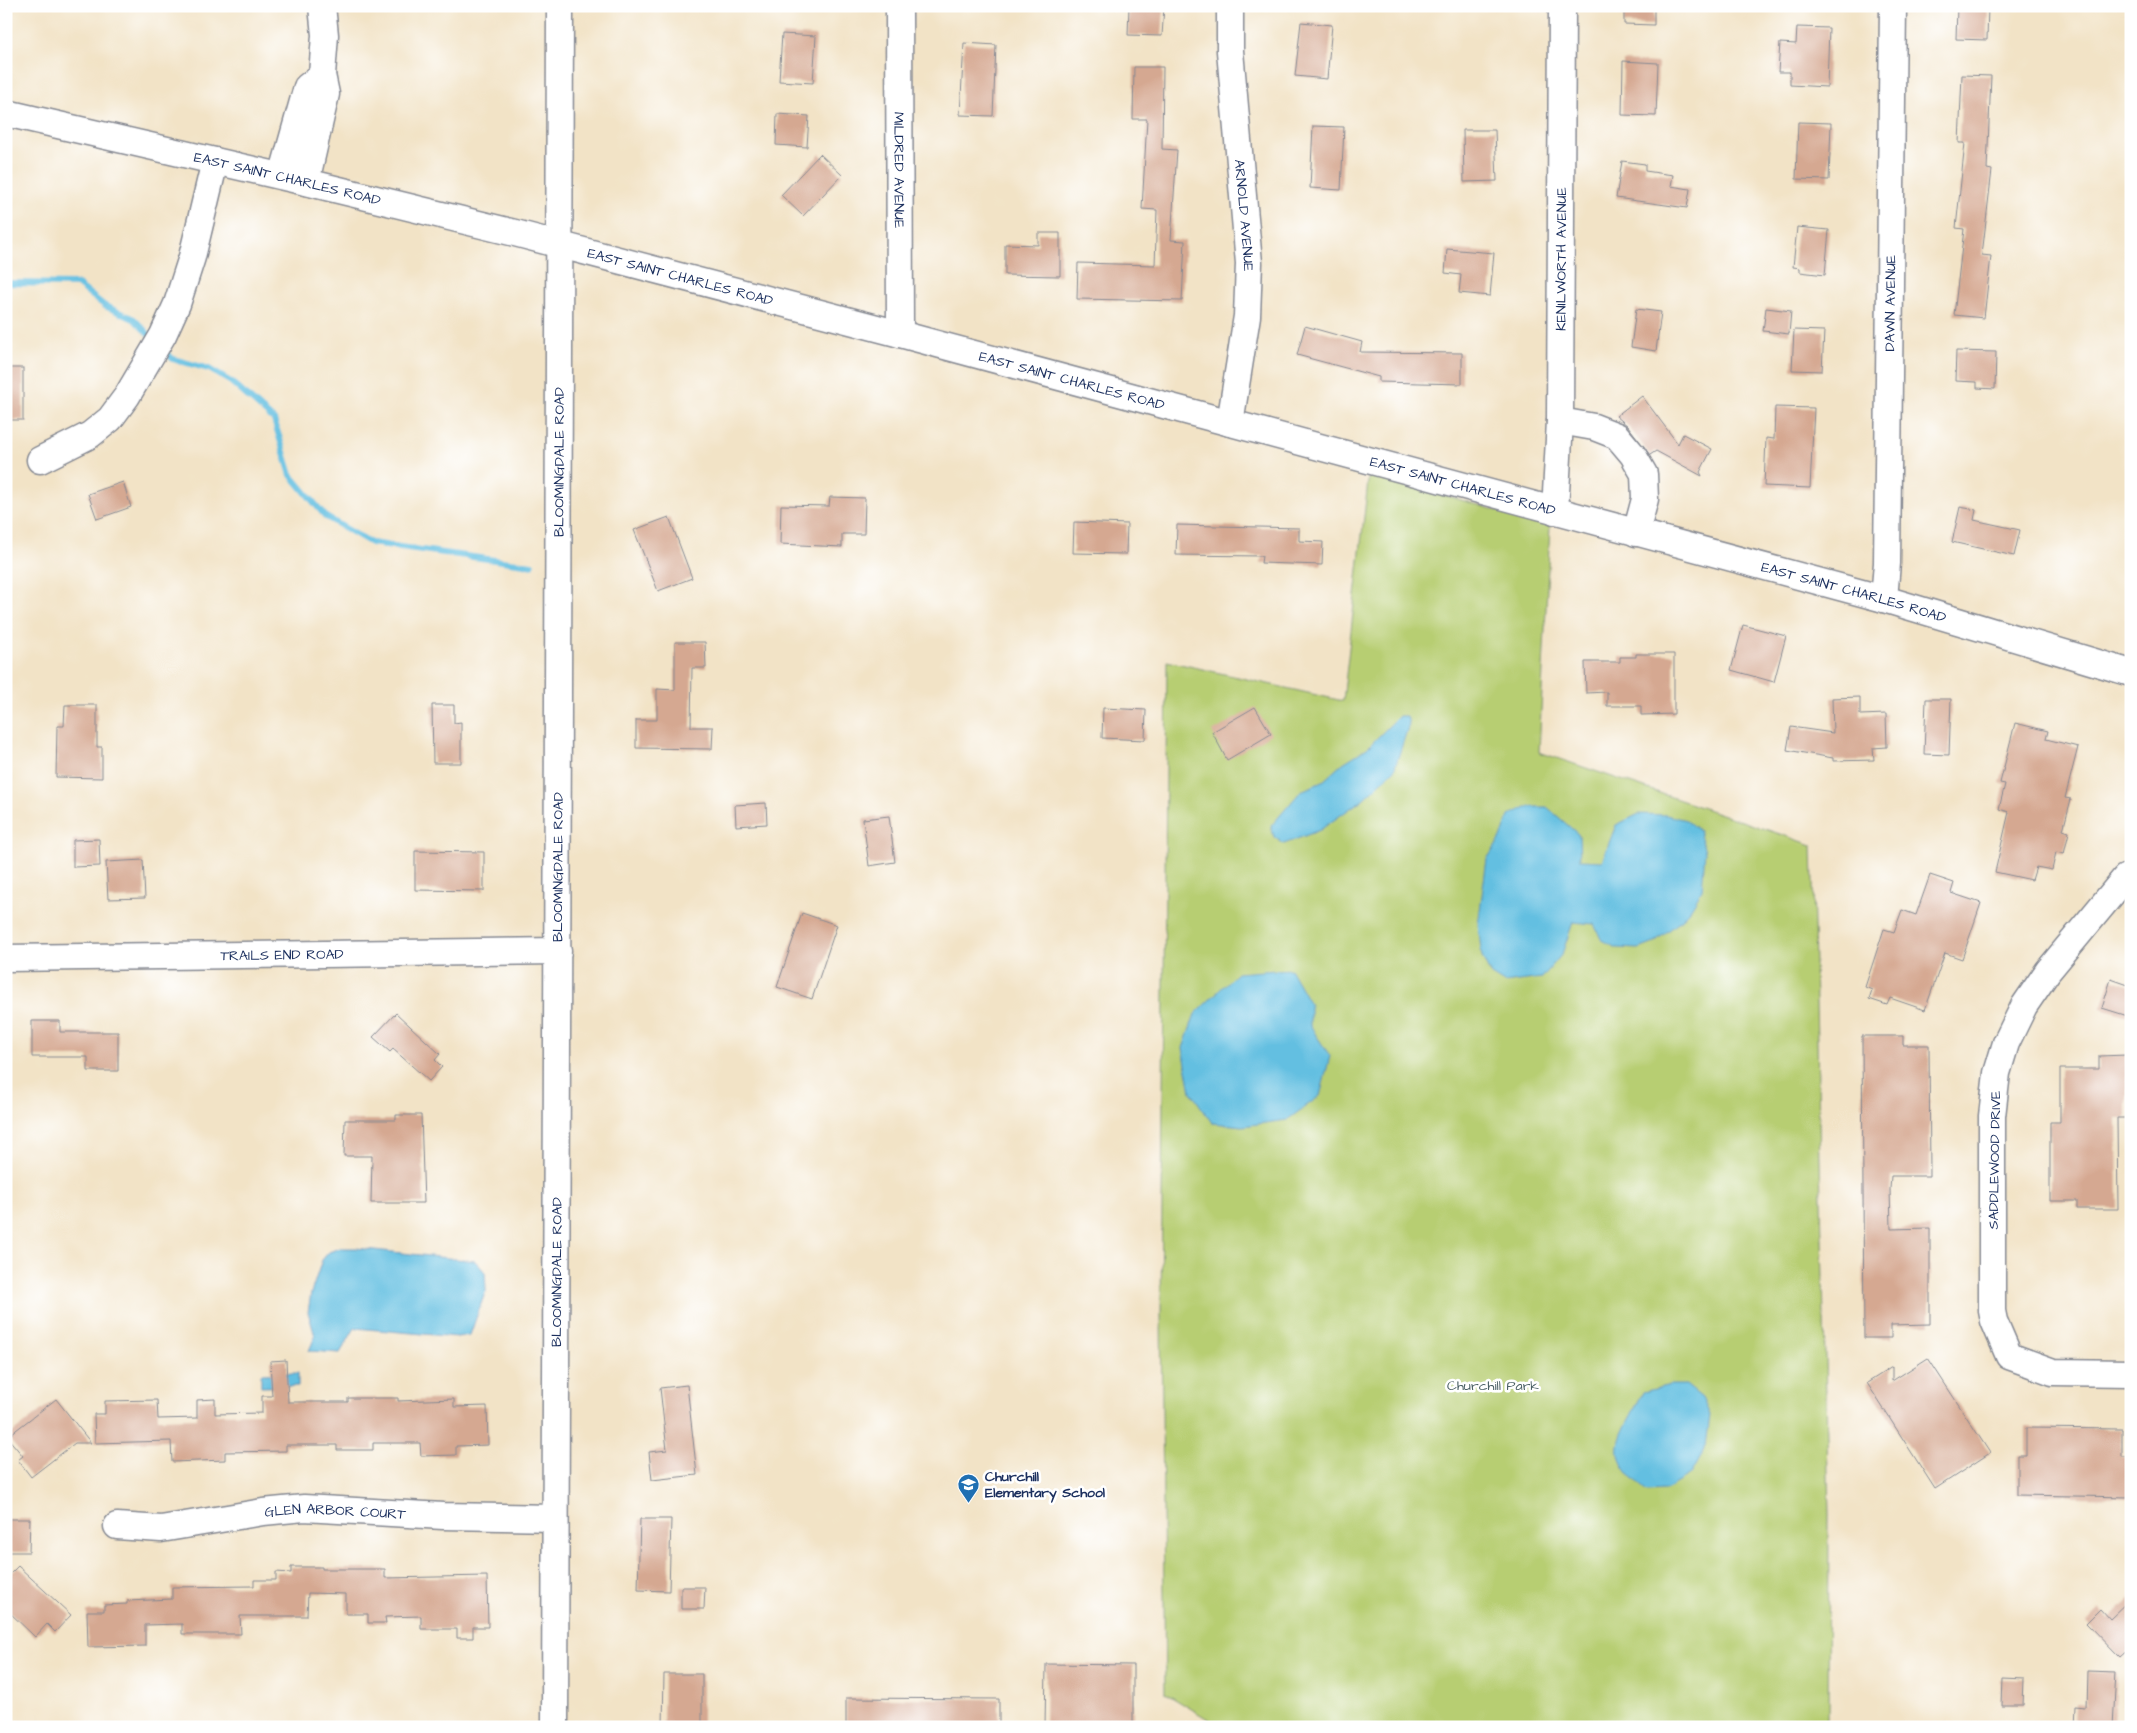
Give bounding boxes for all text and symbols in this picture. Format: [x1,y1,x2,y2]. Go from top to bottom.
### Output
street label: MILDRED AVENUE [888,112,909,229]
street label: EAST SAINT CHARLES ROAD [192,148,383,211]
street label: ARNOLD AVENUE [1229,159,1258,272]
street label: KENILWORTH AVENUE [1551,187,1572,331]
street label: EAST SAINT CHARLES ROAD [585,243,775,311]
street label: DAWN AVENUE [1880,254,1901,352]
street label: EAST SAINT CHARLES ROAD [977,347,1167,416]
street label: BLOOMINGDALE ROAD [549,387,570,537]
street label: EAST SAINT CHARLES ROAD [1368,452,1558,521]
street label: EAST SAINT CHARLES ROAD [1759,557,1948,628]
street label: BLOOMINGDALE ROAD [548,792,569,942]
street label: TRAILS END ROAD [220,945,344,966]
street label: SADDLEWOOD DRIVE [1984,1090,2006,1230]
street label: BLOOMINGDALE ROAD [547,1197,568,1347]
park label: Churchill Park [1447,1376,1539,1396]
place label: Churchill Elementary School [985,1467,1106,1503]
school or university icon: Churchill Elementary School [957,1472,981,1503]
street label: GLEN ARBOR COURT [264,1499,407,1525]

